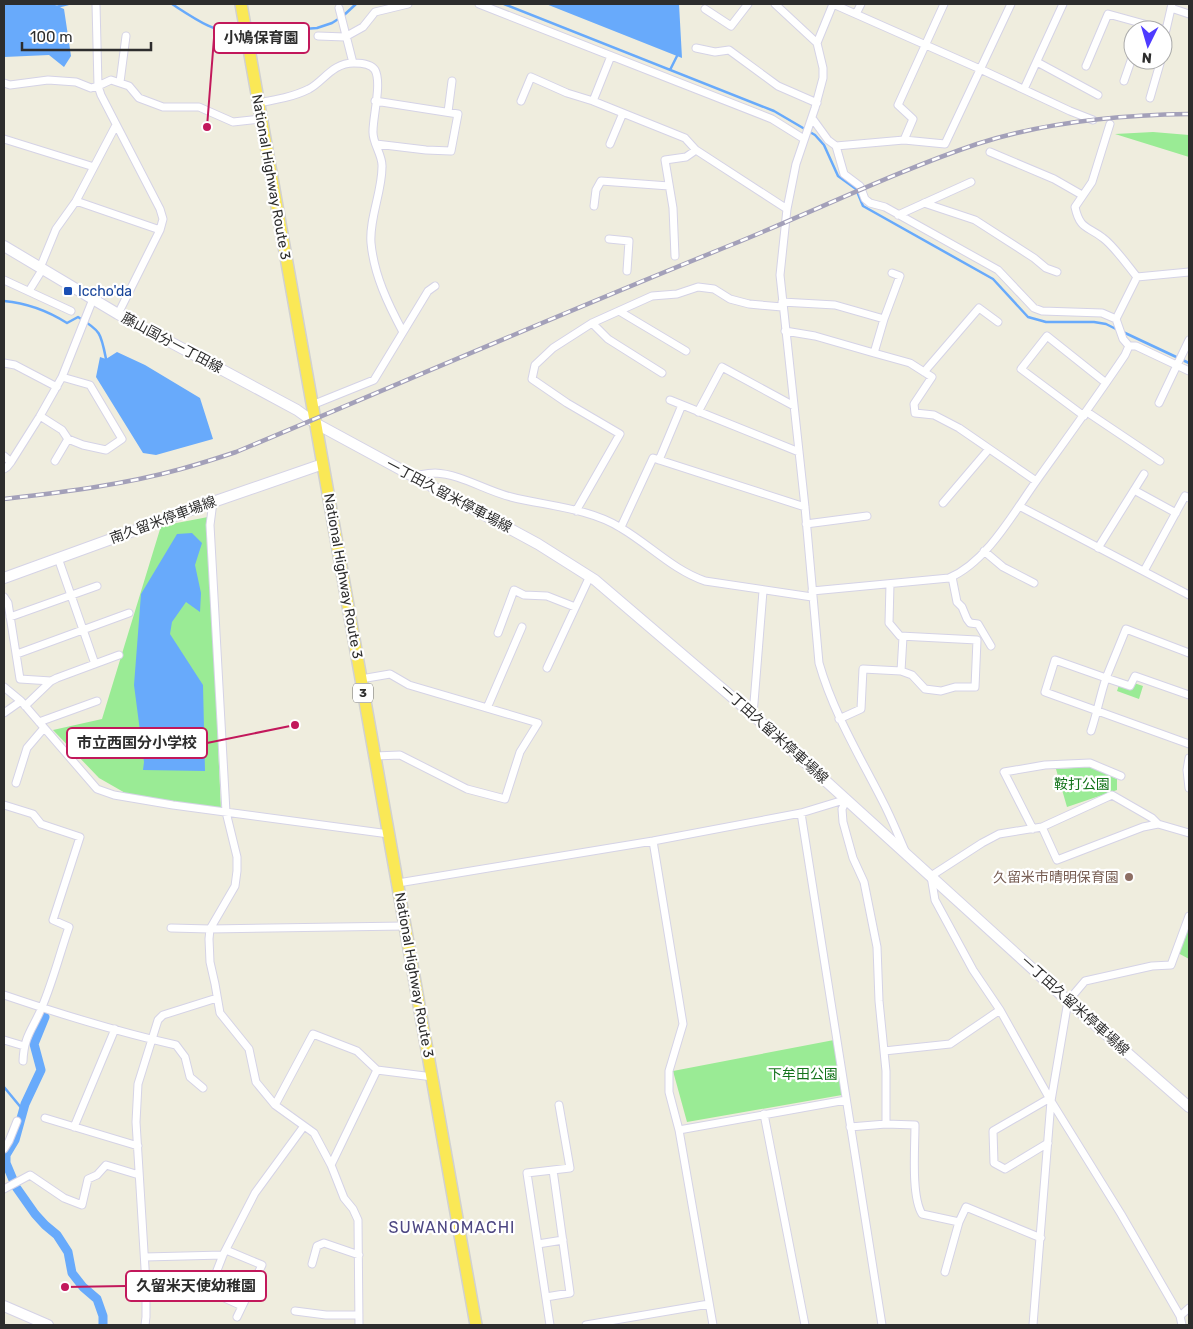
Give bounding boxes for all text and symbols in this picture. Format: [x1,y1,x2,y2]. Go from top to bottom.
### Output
scale bar [22,20,151,52]
north arrow [1123,20,1173,70]
callout: 小鳩保育園 [214,23,309,53]
text: 100 m [30,28,72,46]
text: 小鳩保育園 [223,29,299,47]
text: N [1141,49,1153,66]
street label: National Highway Route 3 [248,93,294,261]
place label: Iccho'da [78,283,132,300]
marker: Iccho'da [62,285,74,297]
street label: 藤山国分一丁田線 [119,309,225,377]
street label: 一丁田久留米停車場線 [383,456,515,536]
street label: National Highway Route 3 [320,492,366,660]
street label: 南久留米停車場線 [107,493,219,547]
street label: 一丁田久留米停車場線 [716,681,832,787]
road number: 3 [353,684,373,702]
callout: 市立西国分小学校 [67,728,207,758]
text: 市立西国分小学校 [77,734,197,752]
park label: 鞍打公園 [1054,776,1110,793]
place label: 久留米市晴明保育園 [993,869,1119,886]
marker: 久留米市晴明保育園 [1123,871,1135,883]
street label: National Highway Route 3 [391,891,437,1059]
street label: 一丁田久留米停車場線 [1017,953,1133,1059]
park label: 下牟田公園 [768,1066,838,1083]
district label: SUWANOMACHI [389,1218,515,1237]
callout: 久留米天使幼稚園 [126,1271,266,1301]
text: 久留米天使幼稚園 [136,1277,256,1295]

